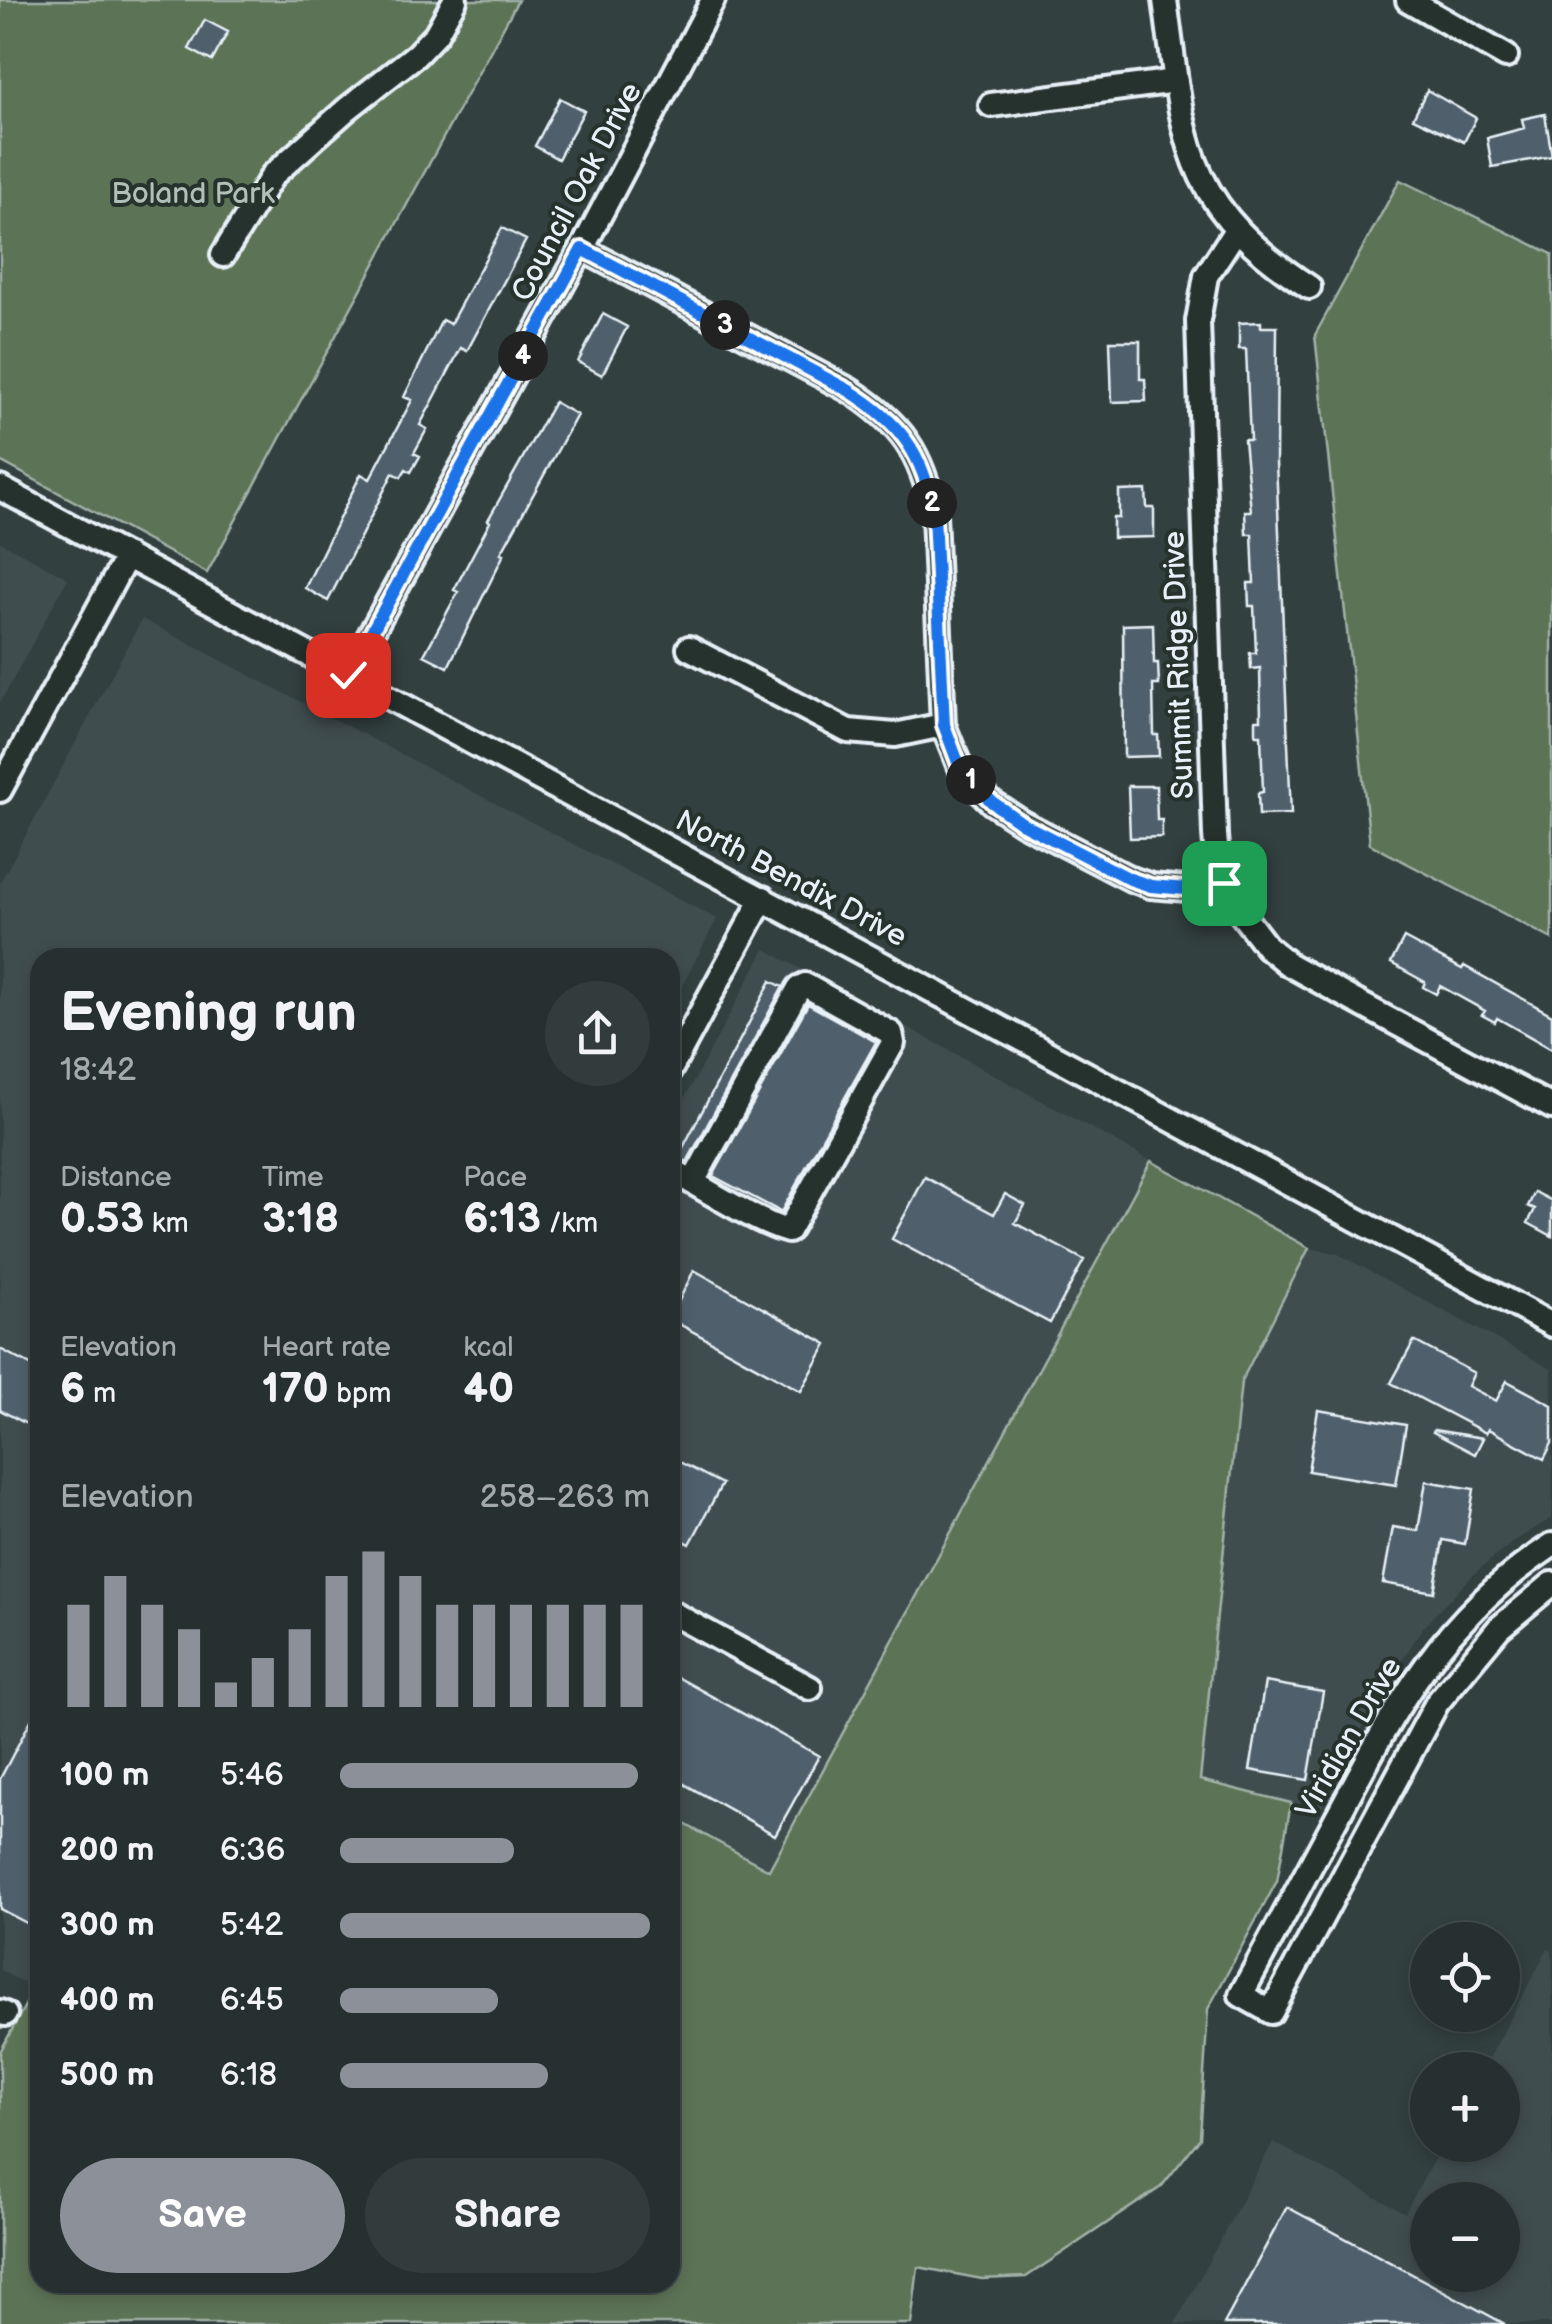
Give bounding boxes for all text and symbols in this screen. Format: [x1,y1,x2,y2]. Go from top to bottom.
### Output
street label: Council Oak Drive [504,77,650,307]
park label: Boland Park [111,176,275,212]
pin: 3 [700,300,750,350]
text: 3 [717,308,733,341]
pin: 4 [498,331,548,381]
text: 4 [515,339,531,372]
pin: 2 [907,478,957,528]
text: 2 [924,486,940,519]
street label: Summit Ridge Drive [1156,530,1202,800]
pin [306,633,391,718]
icon: check [321,648,376,703]
pin: 1 [946,755,996,805]
text: 1 [965,763,977,796]
street label: North Bendix Drive [669,803,913,955]
pin [1182,841,1267,926]
icon: arrive [1197,856,1252,911]
text: Evening run [60,980,357,1047]
button: share [545,981,650,1086]
text: 18:42 [60,1051,136,1090]
text: Distance [60,1161,172,1194]
text: Time [262,1161,324,1194]
text: Pace [463,1161,527,1194]
text: 0.53 [60,1194,144,1245]
text: 3:18 [262,1194,339,1245]
text: 6:13 [463,1194,541,1245]
text: km [144,1207,189,1240]
text: /km [541,1207,598,1240]
text: Elevation [60,1331,177,1364]
text: Heart rate [262,1331,391,1364]
text: kcal [463,1331,514,1364]
text: 6 [60,1364,85,1415]
text: 170 [262,1364,329,1415]
text: 40 [463,1364,514,1415]
text: m [85,1377,116,1410]
text: bpm [329,1377,391,1410]
text: Elevation [60,1478,193,1517]
text: 258–263 m [480,1478,650,1517]
street label: Viridian Drive [1288,1651,1410,1825]
text: 100 m [60,1756,149,1795]
text: 5:46 [220,1756,284,1795]
text: 200 m [60,1831,154,1870]
text: 6:36 [220,1831,285,1870]
text: 300 m [60,1906,155,1945]
text: 5:42 [220,1906,283,1945]
map controls [1410,1922,1520,2292]
button: locate [1410,1922,1520,2032]
text: 400 m [60,1981,155,2020]
text: 6:45 [220,1981,284,2020]
button: + [1410,2052,1520,2162]
text: 500 m [60,2056,154,2095]
text: 6:18 [220,2056,277,2095]
button: Save [60,2158,345,2273]
button: Share [365,2158,650,2273]
button: − [1410,2182,1520,2292]

